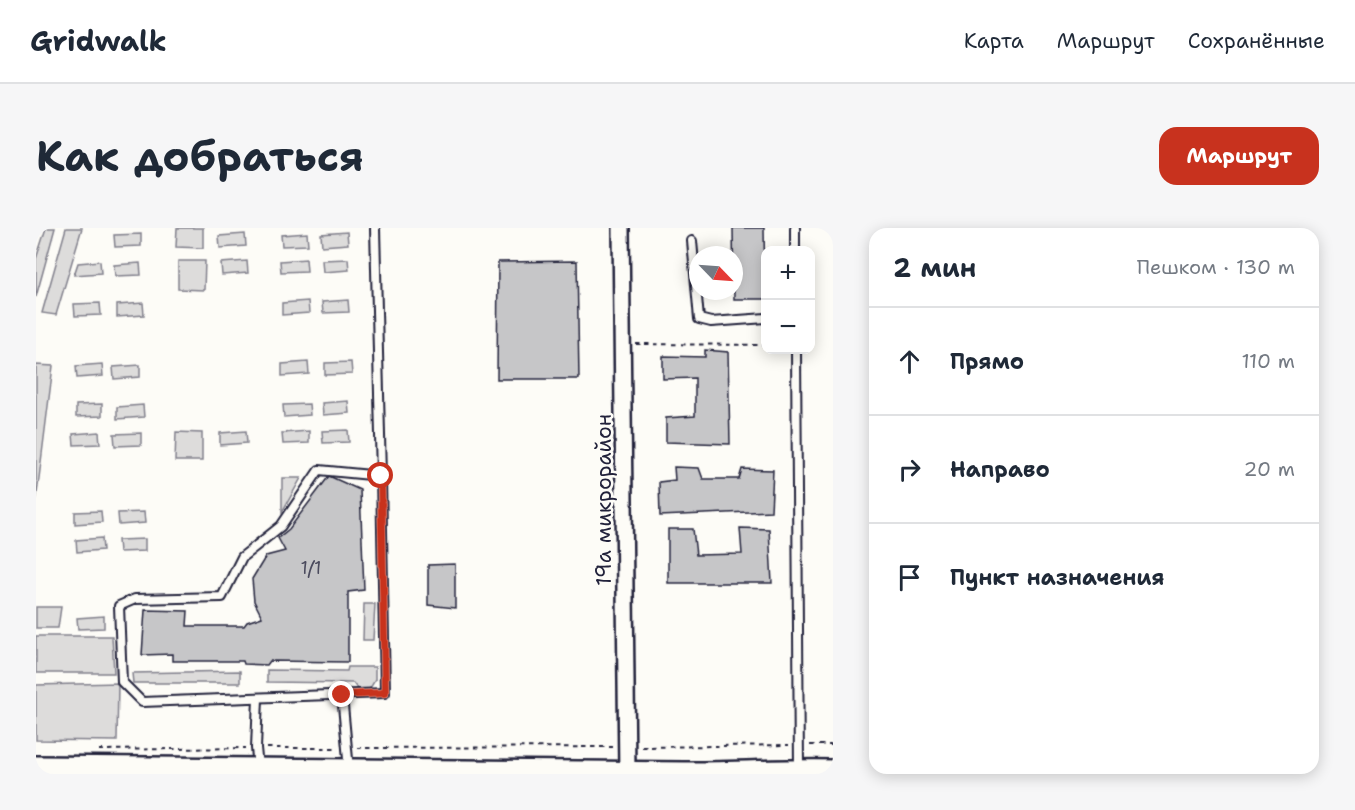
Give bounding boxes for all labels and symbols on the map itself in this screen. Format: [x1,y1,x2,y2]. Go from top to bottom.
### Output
north arrow [689,246,743,300]
street label: 19а микрорайон [590,414,618,586]
route start [367,462,393,488]
house number: 1/1 [301,556,321,580]
route end [328,681,354,707]

